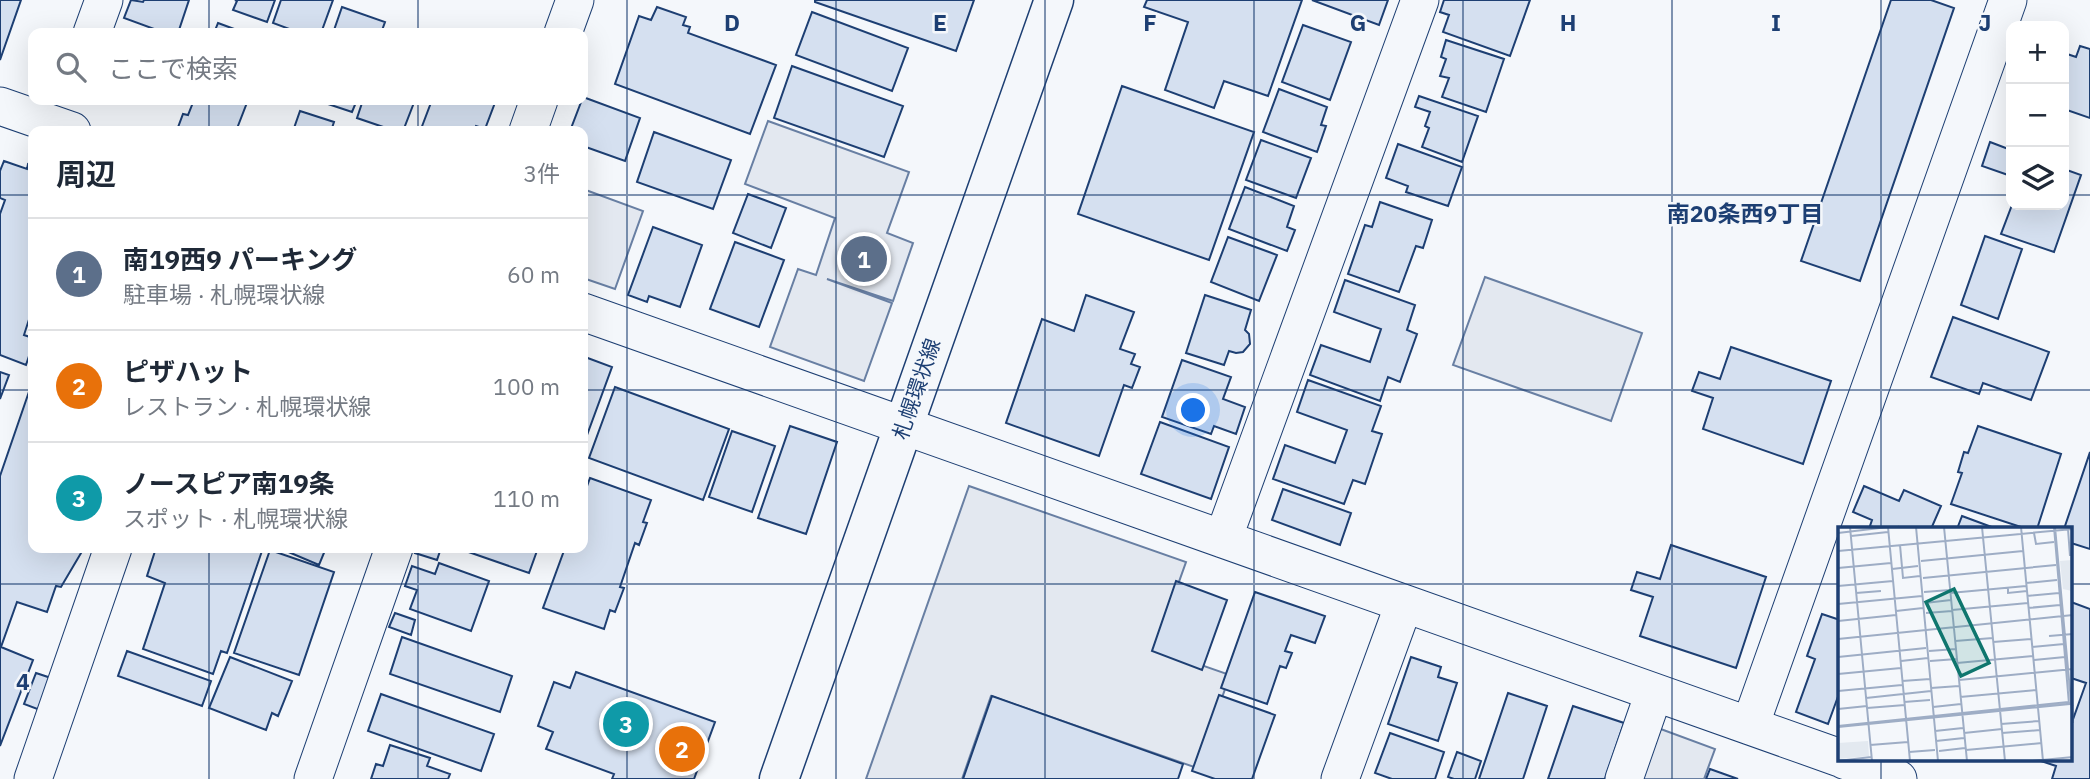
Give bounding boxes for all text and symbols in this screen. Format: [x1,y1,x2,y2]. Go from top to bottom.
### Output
text: D [724,7,740,37]
text: E [933,7,947,37]
text: F [1143,7,1157,37]
text: G [1350,7,1366,37]
text: H [1560,7,1576,37]
text: I [1771,7,1781,37]
text: J [1979,7,1991,37]
map controls [2006,21,2069,210]
button: + [2006,21,2069,84]
search box [28,28,588,105]
icon: search [52,48,90,86]
text: ここで検索 [108,51,238,85]
button: − [2006,84,2069,147]
button: layers [2006,147,2069,210]
text: 周辺 [56,154,116,193]
text: 3件 [523,158,560,188]
district label: 南20条西9丁目 [1667,198,1823,228]
pin: 1 [841,233,887,285]
text: 南19西9 パーキング [123,242,357,276]
text: 1 [72,259,86,289]
text: 60 m [507,259,560,289]
text: 駐車場 · 札幌環状線 [123,279,325,309]
street label: 札幌環状線 [886,334,946,443]
text: ピザハット [123,354,253,388]
text: 2 [72,371,86,401]
text: 100 m [493,371,560,401]
text: レストラン · 札幌環状線 [123,391,371,421]
your location [1176,393,1210,427]
text: ノースピア南19条 [123,466,335,500]
text: 3 [72,483,86,513]
text: 110 m [493,483,560,513]
text: スポット · 札幌環状線 [123,503,348,533]
inset map [1838,527,2072,762]
text: 4 [16,666,30,696]
pin: 3 [603,698,649,750]
pin: 2 [659,723,705,775]

